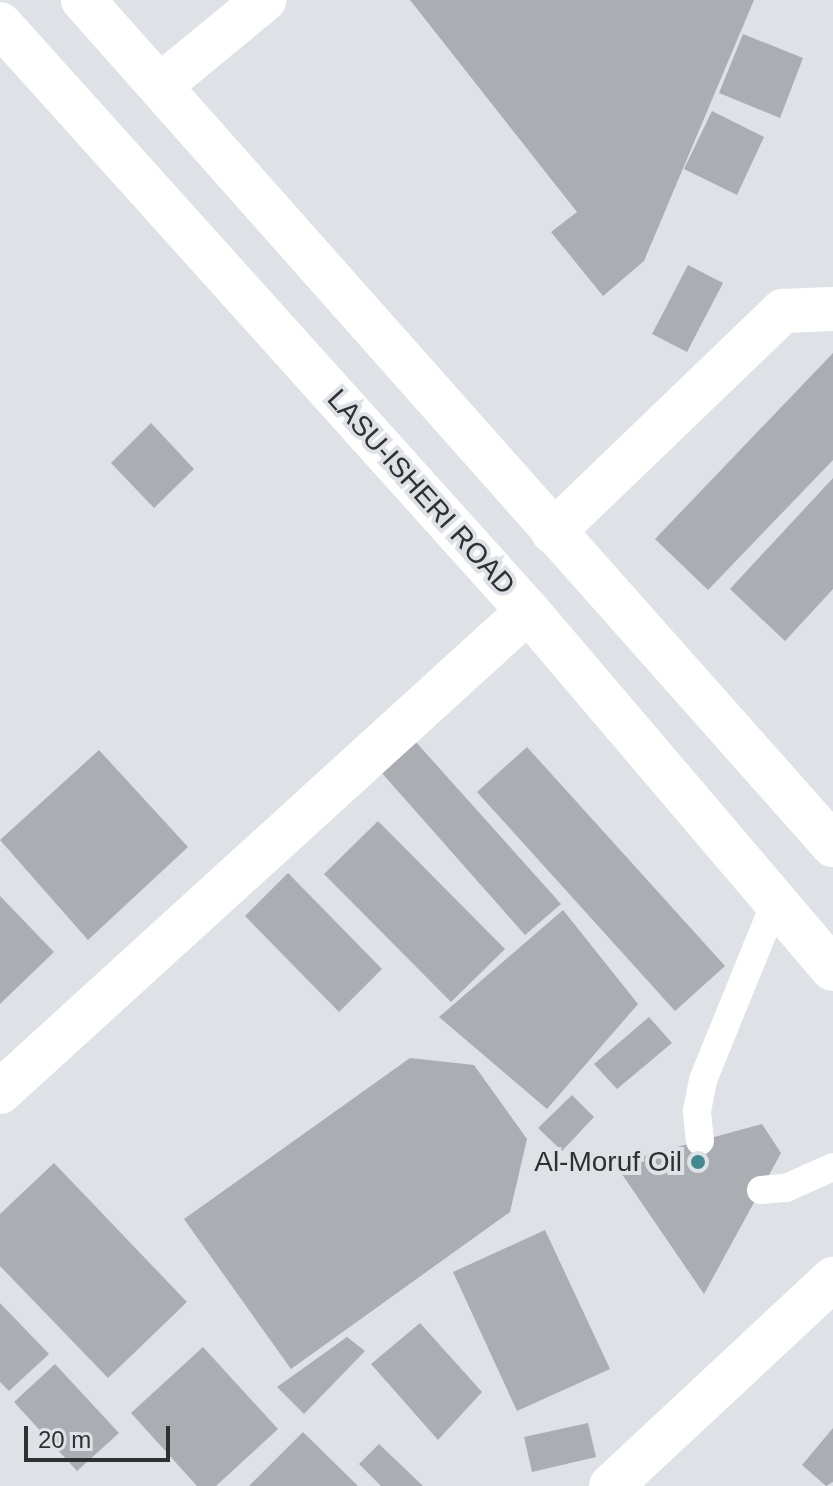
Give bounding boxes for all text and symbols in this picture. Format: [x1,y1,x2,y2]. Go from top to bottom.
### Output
street label: LASU-ISHERI ROAD [320,382,522,602]
place label: Al-Moruf Oil [534,1145,682,1179]
marker: Al-Moruf Oil [689,1153,707,1171]
scale bar [28,1410,174,1460]
text: 20 m [38,1426,91,1453]

